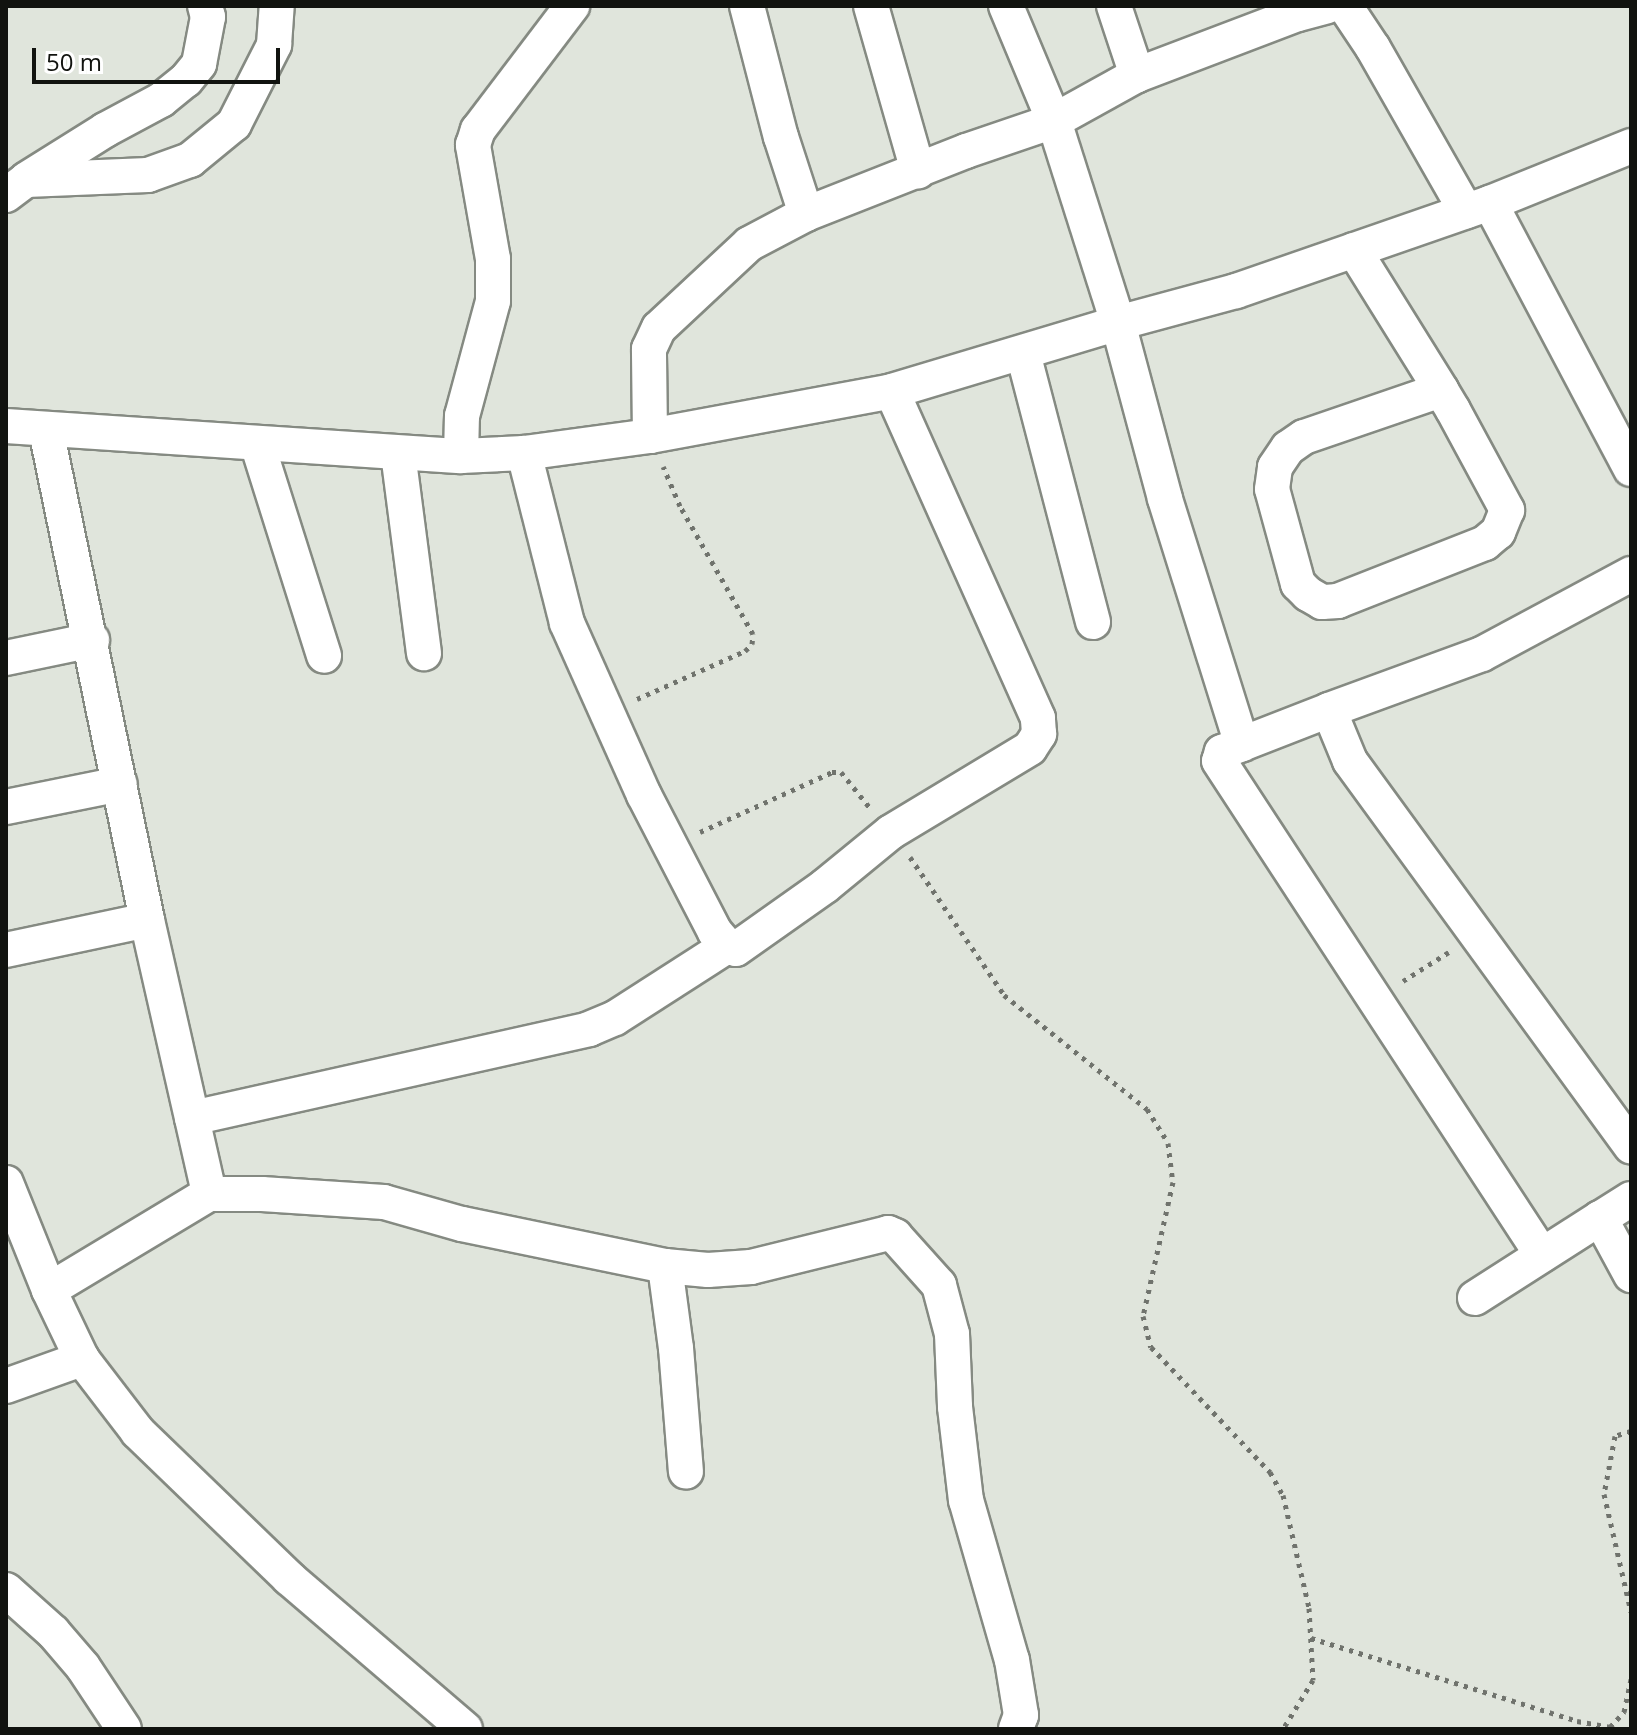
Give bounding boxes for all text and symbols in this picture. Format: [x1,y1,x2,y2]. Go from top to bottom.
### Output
scale bar [36,32,284,82]
text: 50 m [46,45,102,78]

